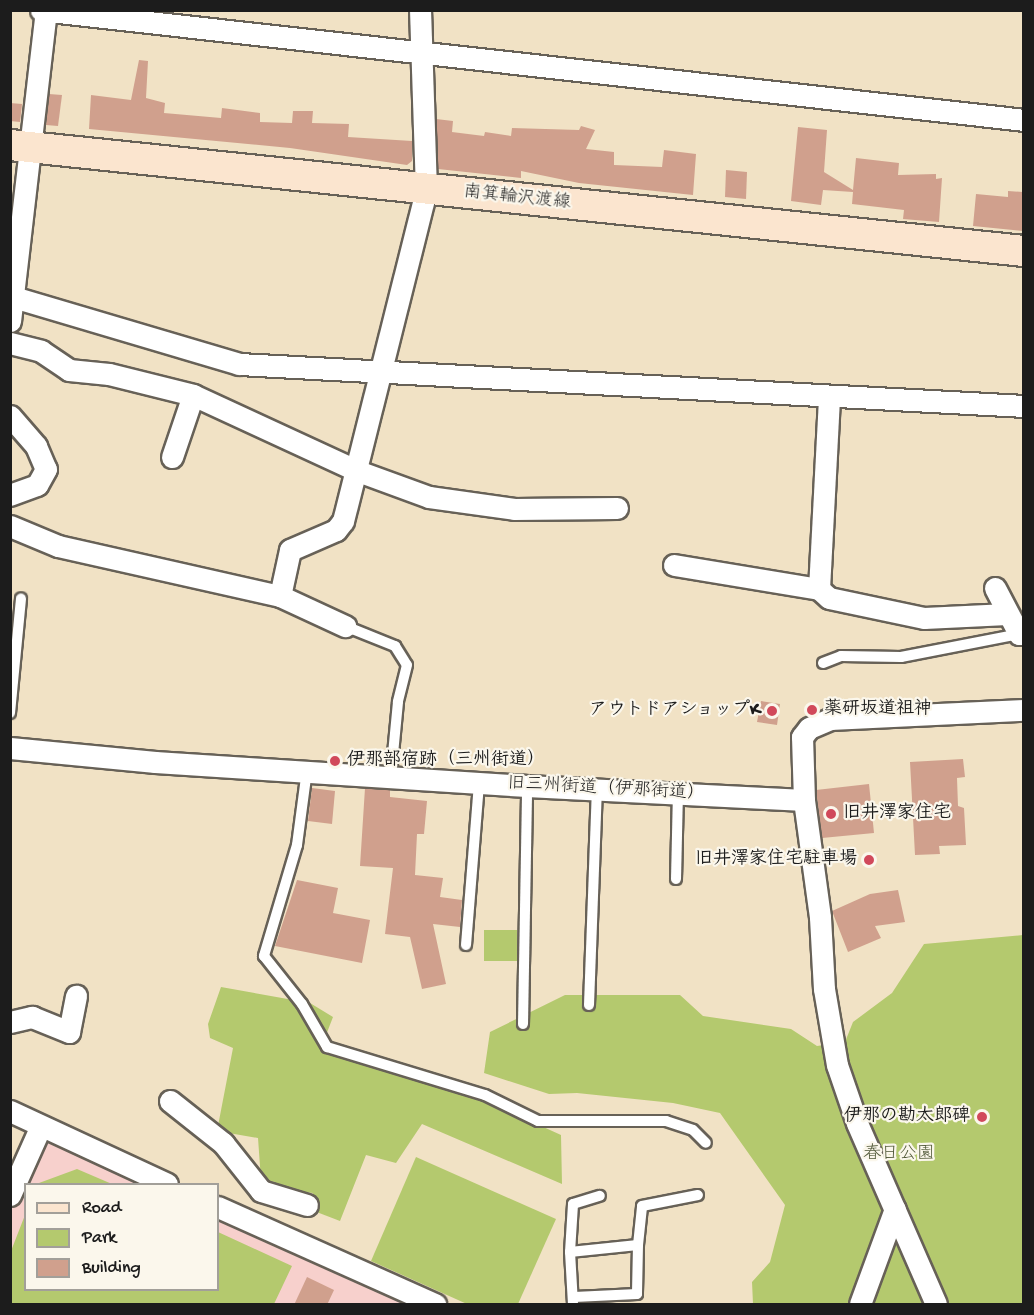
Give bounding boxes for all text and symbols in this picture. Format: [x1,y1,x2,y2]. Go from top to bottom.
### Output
street label: 南箕輪沢渡線 [462,183,572,215]
place label: 薬研坂道祖神 [824,699,932,721]
place label: アウトドアショップK [588,700,760,722]
marker: 薬研坂道祖神 [805,703,819,717]
marker: アウトドアショップK [765,704,779,718]
place label: 伊那部宿跡（三州街道） [347,750,545,772]
marker: 伊那部宿跡（三州街道） [328,754,342,768]
street label: 旧三州街道（伊那街道） [507,774,705,806]
place label: 旧井澤家住宅 [843,803,951,825]
marker: 旧井澤家住宅 [824,807,838,821]
place label: 旧井澤家住宅駐車場 [695,849,857,871]
marker: 旧井澤家住宅駐車場 [862,853,876,867]
place label: 伊那の勘太郎碑 [844,1106,970,1128]
marker: 伊那の勘太郎碑 [975,1110,989,1124]
park label: 春日公園 [863,1144,935,1166]
legend [24,1183,219,1291]
text: Road [82,1198,121,1219]
text: Park [82,1228,116,1249]
text: Building [82,1258,141,1279]

